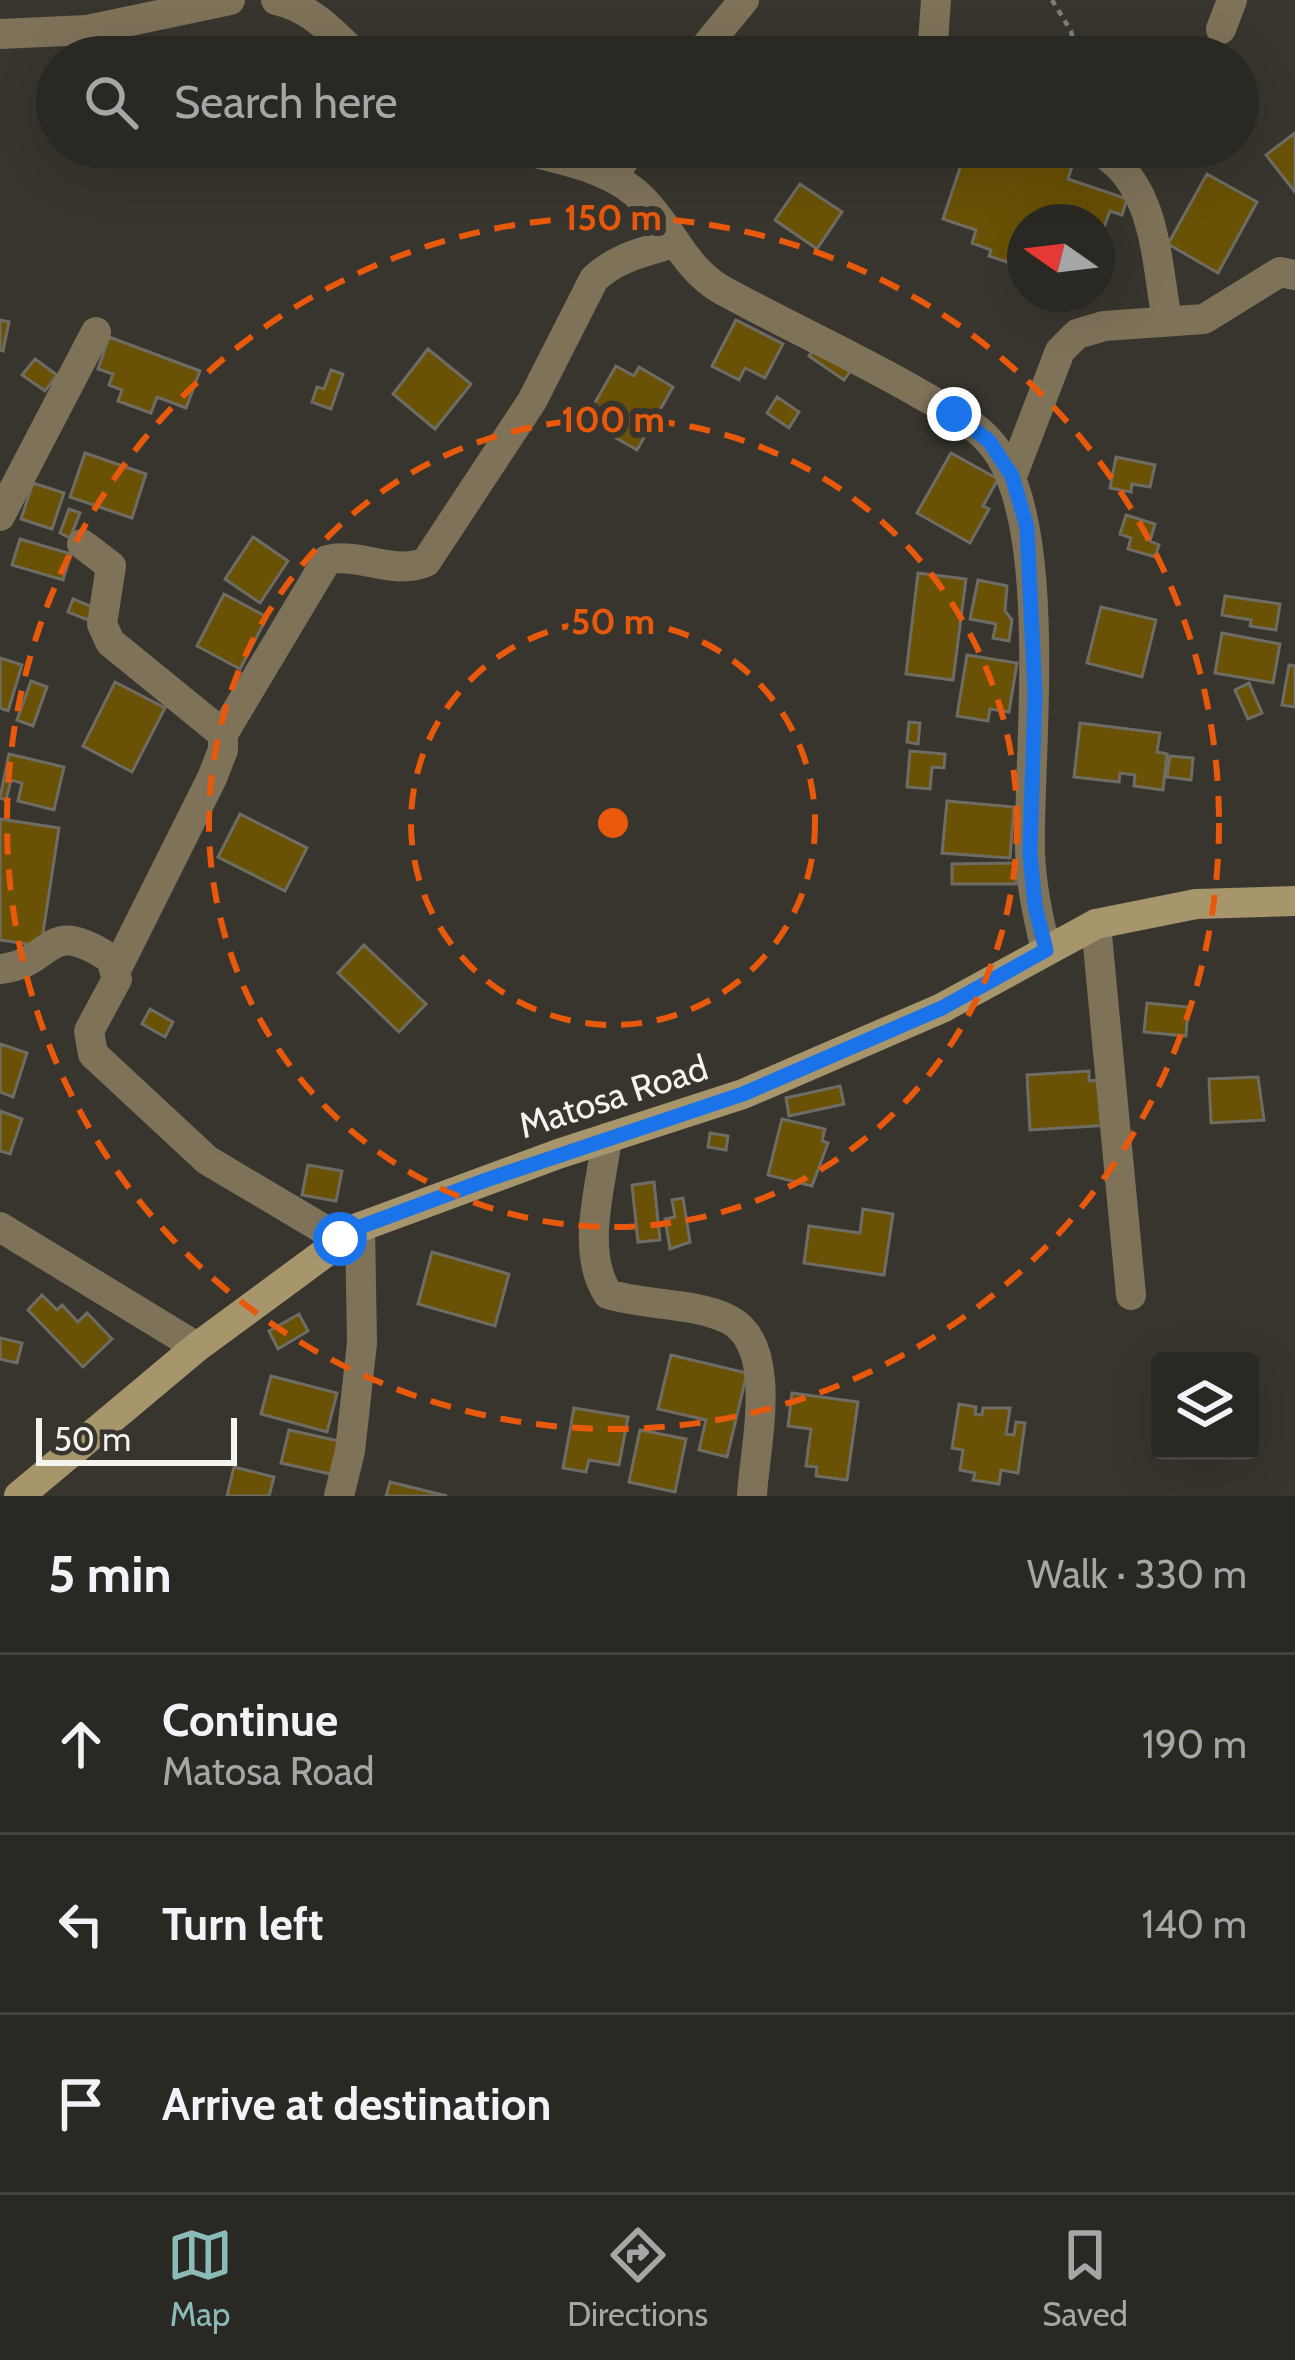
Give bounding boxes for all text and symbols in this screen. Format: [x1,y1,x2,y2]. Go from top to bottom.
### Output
search box [36,36,1259,168]
icon: search [78,69,144,135]
text: Search here [174,75,398,129]
text: 150 m [564,195,662,239]
north arrow [1007,204,1115,312]
route end [927,387,981,441]
text: 100 m [561,397,665,441]
text: 50 m [571,599,655,643]
centre of rings [592,802,634,844]
street label: Matosa Road [513,1045,713,1147]
route start [313,1212,367,1266]
map controls [1151,1352,1259,1460]
button: layers [1151,1352,1259,1460]
scale bar [36,1412,237,1465]
text: 50 m [54,1419,131,1459]
text: 5 min [48,1543,172,1605]
text: Walk · 330 m [1027,1550,1247,1598]
text: Continue [162,1693,338,1747]
icon: ahead [48,1711,114,1777]
text: 190 m [1142,1720,1247,1768]
text: Matosa Road [162,1747,374,1795]
icon: left [48,1891,114,1957]
text: Turn left [162,1897,324,1951]
text: 140 m [1142,1900,1247,1948]
icon: arrive [48,2071,114,2137]
text: Arrive at destination [162,2077,551,2131]
tab: Map [167,2222,233,2334]
tab: Directions [567,2222,708,2334]
tab: Saved [1042,2222,1128,2334]

